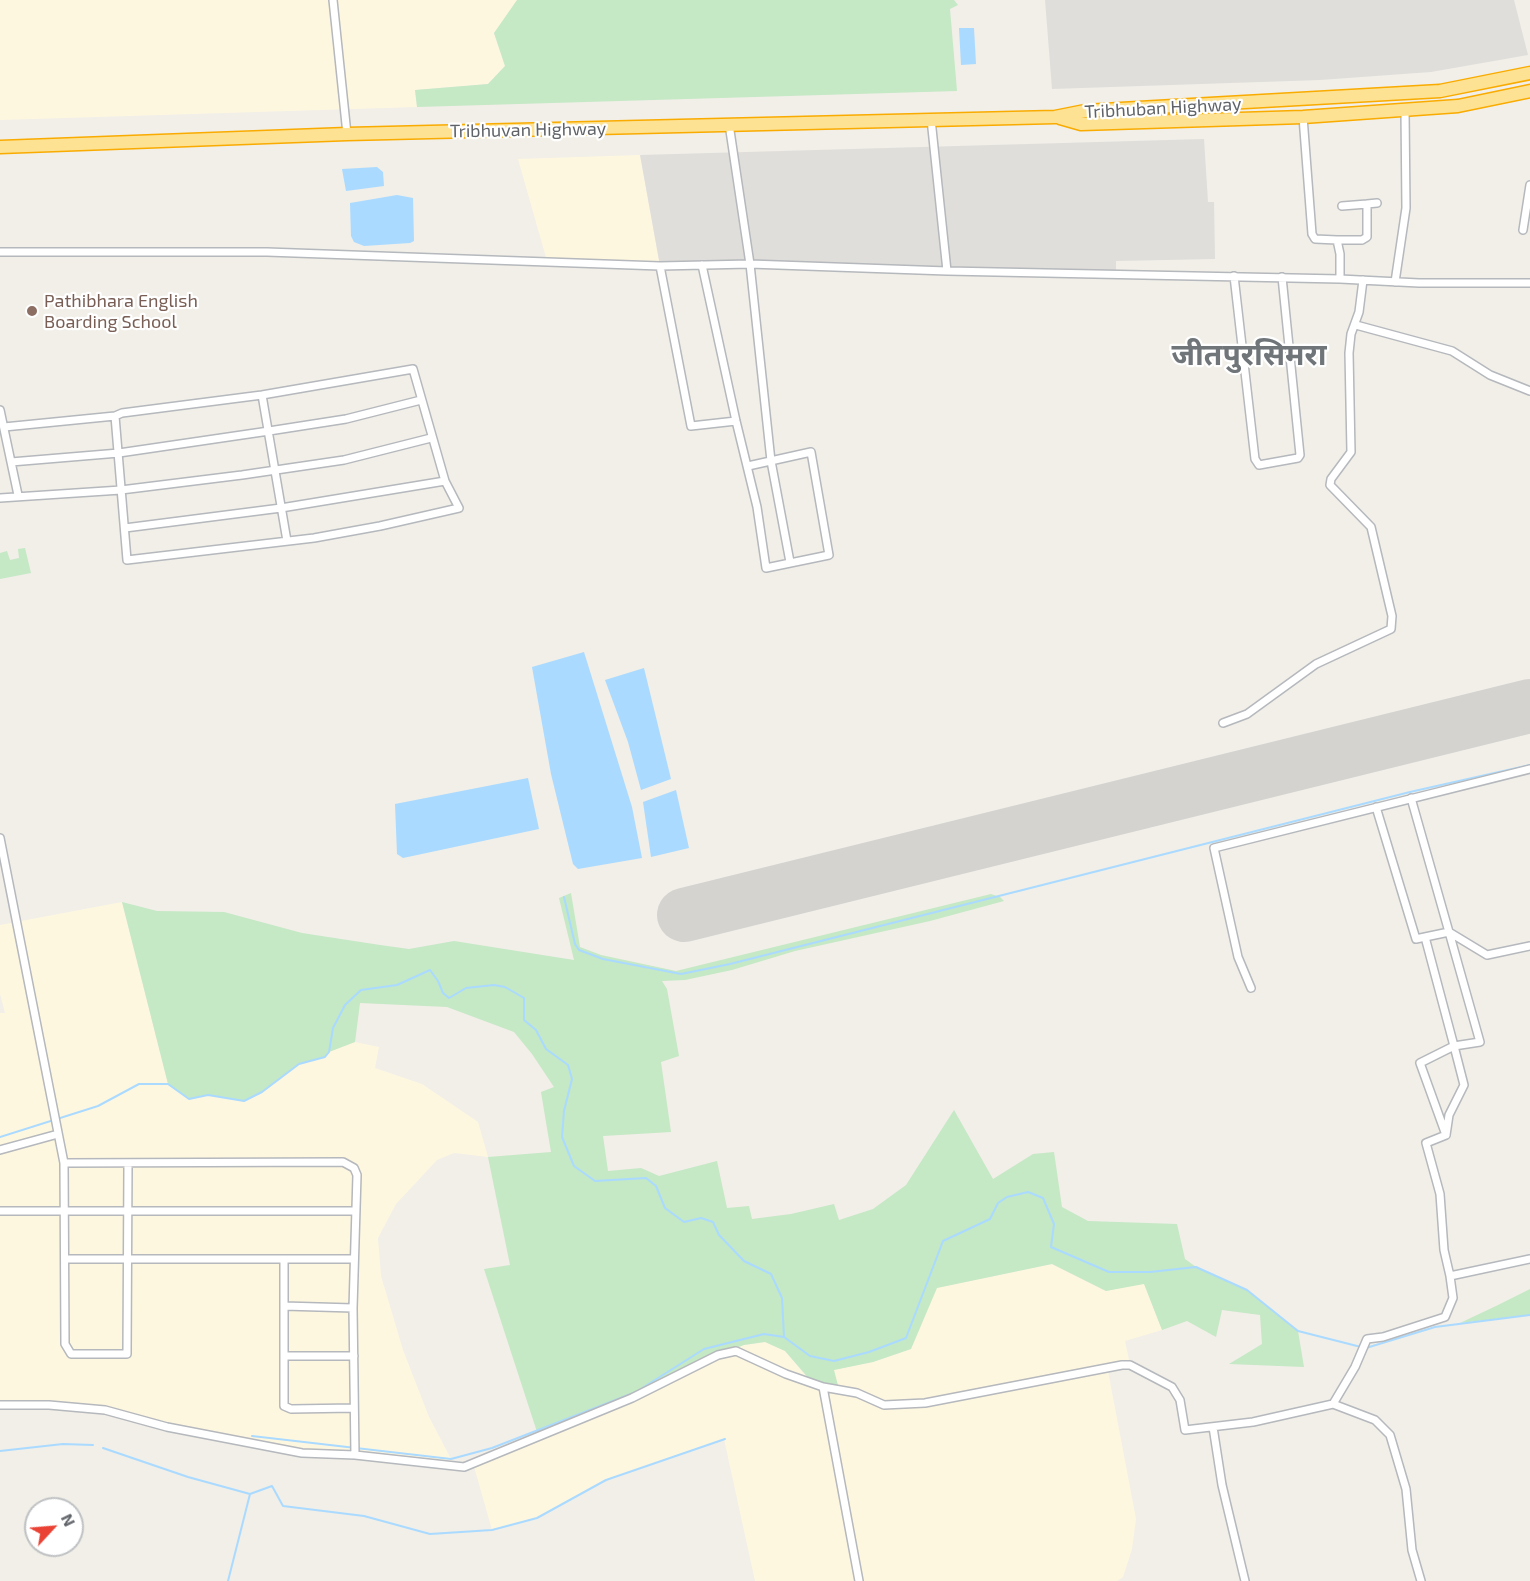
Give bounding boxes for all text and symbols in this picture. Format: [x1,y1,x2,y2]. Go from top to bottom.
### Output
street label: Tribhuban Highway [1084,93,1242,123]
street label: Tribhuvan Highway [450,118,606,142]
place label: Pathibhara English Boarding School [44,290,198,332]
marker: Pathibhara English Boarding School [25,304,39,318]
district label: जीतपुरसिमरा [1171,337,1327,373]
north arrow [24,1497,84,1557]
text: N [58,1510,80,1529]

